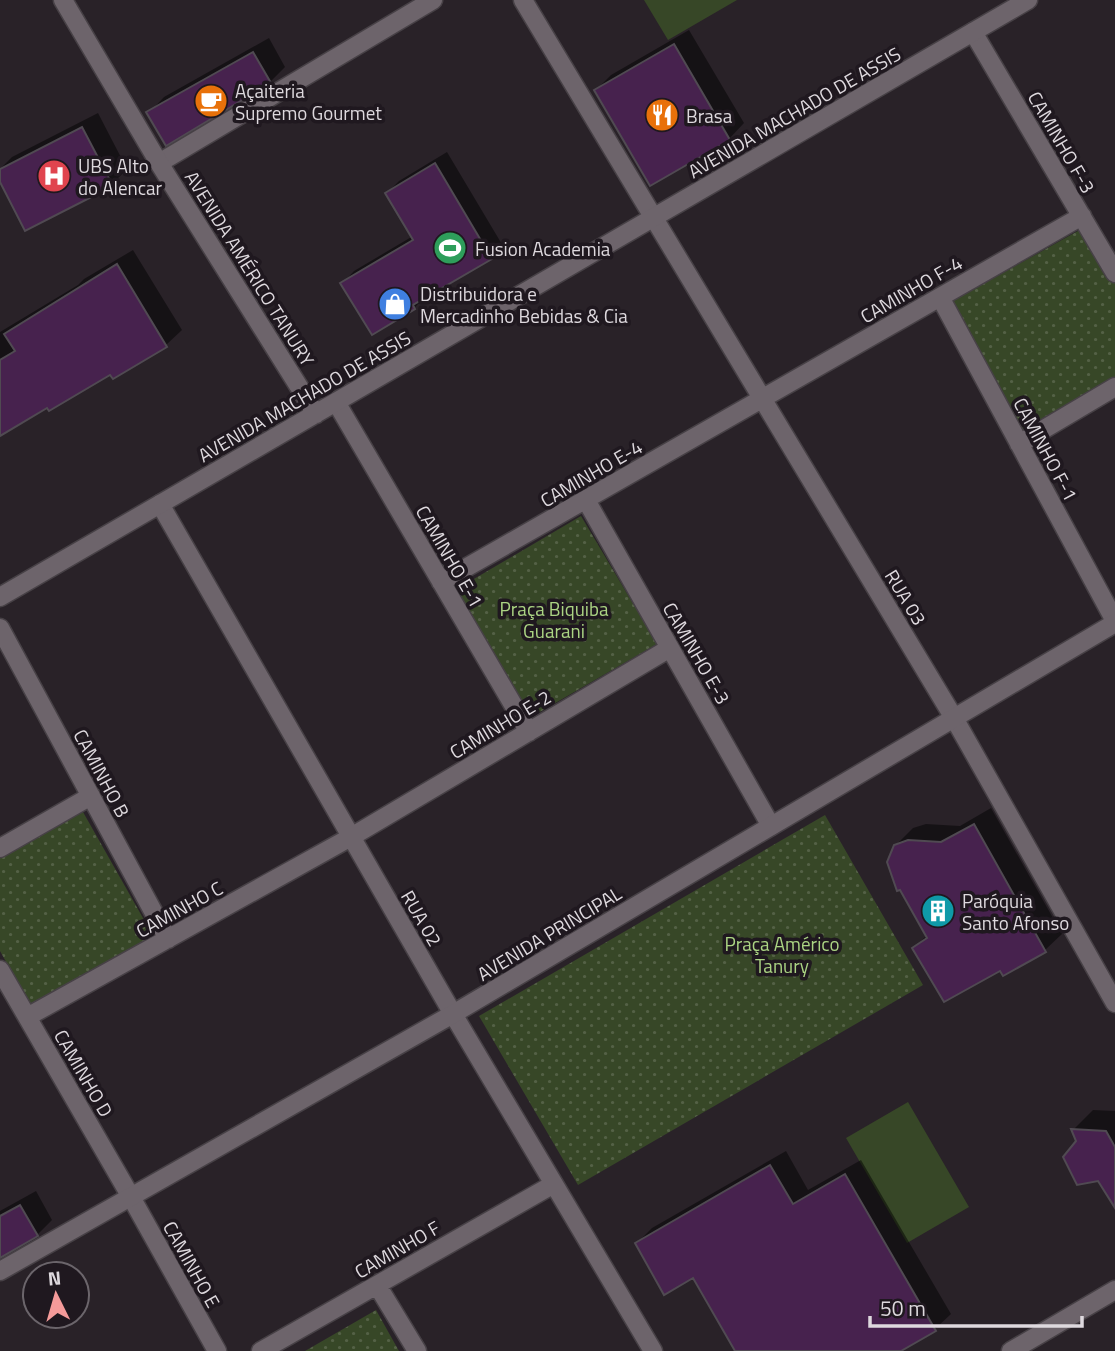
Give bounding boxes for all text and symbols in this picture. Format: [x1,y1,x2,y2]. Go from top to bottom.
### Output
street label: AVENIDA MACHADO DE ASSIS [682,39,906,185]
place label: Açaiteria Supremo Gourmet [235,76,382,127]
cafe icon: Açaiteria Supremo Gourmet [192,82,230,120]
street label: CAMINHO F-3 [1021,86,1103,198]
restaurant icon: Brasa [643,96,681,134]
place label: Brasa [686,101,733,130]
place label: UBS Alto do Alencar [78,151,163,202]
hospital icon: UBS Alto do Alencar [35,157,73,195]
street label: AVENIDA AMÉRICO TANURY [178,165,322,372]
sports icon: Fusion Academia [431,229,469,267]
place label: Fusion Academia [475,234,611,263]
street label: CAMINHO F-4 [855,248,967,330]
place label: Distribuidora e Mercadinho Bebidas & Cia [420,279,628,330]
shop icon: Distribuidora e Mercadinho Bebidas & Cia [376,285,414,323]
street label: AVENIDA MACHADO DE ASSIS [192,323,416,469]
street label: CAMINHO F-1 [1007,392,1085,506]
street label: CAMINHO E-4 [534,432,648,514]
street label: CAMINHO E-1 [409,499,491,613]
street label: RUA 03 [878,564,934,630]
park label: Praça Biquiba Guarani [500,594,609,645]
street label: CAMINHO E-3 [656,596,738,710]
street label: CAMINHO E-2 [444,682,556,766]
street label: CAMINHO B [67,724,137,822]
street label: CAMINHO C [130,873,228,945]
street label: AVENIDA PRINCIPAL [471,878,627,988]
street label: RUA 02 [394,885,450,951]
place label: Paróquia Santo Afonso [962,886,1069,937]
building icon: Paróquia Santo Afonso [919,892,957,930]
park label: Praça Américo Tanury [724,929,840,980]
street label: CAMINHO D [47,1024,121,1122]
street label: CAMINHO F [349,1213,445,1285]
street label: CAMINHO E [156,1215,228,1313]
north arrow [21,1260,91,1330]
text: N [47,1263,62,1293]
scale bar [870,1284,1082,1328]
text: 50 m [880,1292,926,1324]

